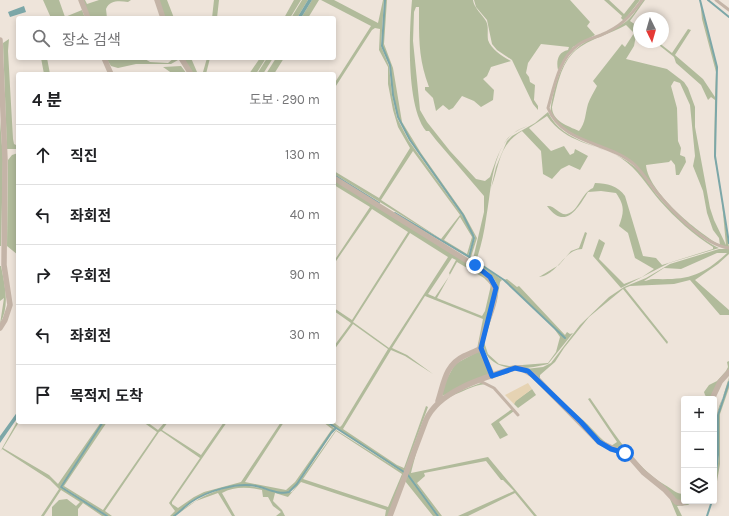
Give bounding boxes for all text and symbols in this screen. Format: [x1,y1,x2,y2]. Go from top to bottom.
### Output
north arrow [633,12,669,48]
search box [16,16,336,60]
icon: search [30,27,52,49]
text: 장소 검색 [62,31,121,49]
text: 4 분 [32,90,62,110]
text: 도보 · 290 m [250,92,320,107]
icon: ahead [32,144,54,166]
text: 직진 [70,147,98,165]
text: 130 m [285,147,320,162]
icon: left [32,204,54,226]
text: 좌회전 [70,207,111,225]
text: 40 m [290,207,320,222]
route end [466,256,484,274]
icon: right [32,264,54,286]
text: 우회전 [70,267,111,285]
text: 90 m [289,267,320,282]
icon: left [32,324,54,346]
text: 좌회전 [70,327,111,345]
text: 30 m [289,327,320,342]
icon: arrive [32,384,54,406]
text: 목적지 도착 [70,387,143,405]
map controls [681,396,717,504]
button: + [681,396,717,432]
button: − [681,432,717,468]
route start [616,444,634,462]
button: layers [681,468,717,504]

